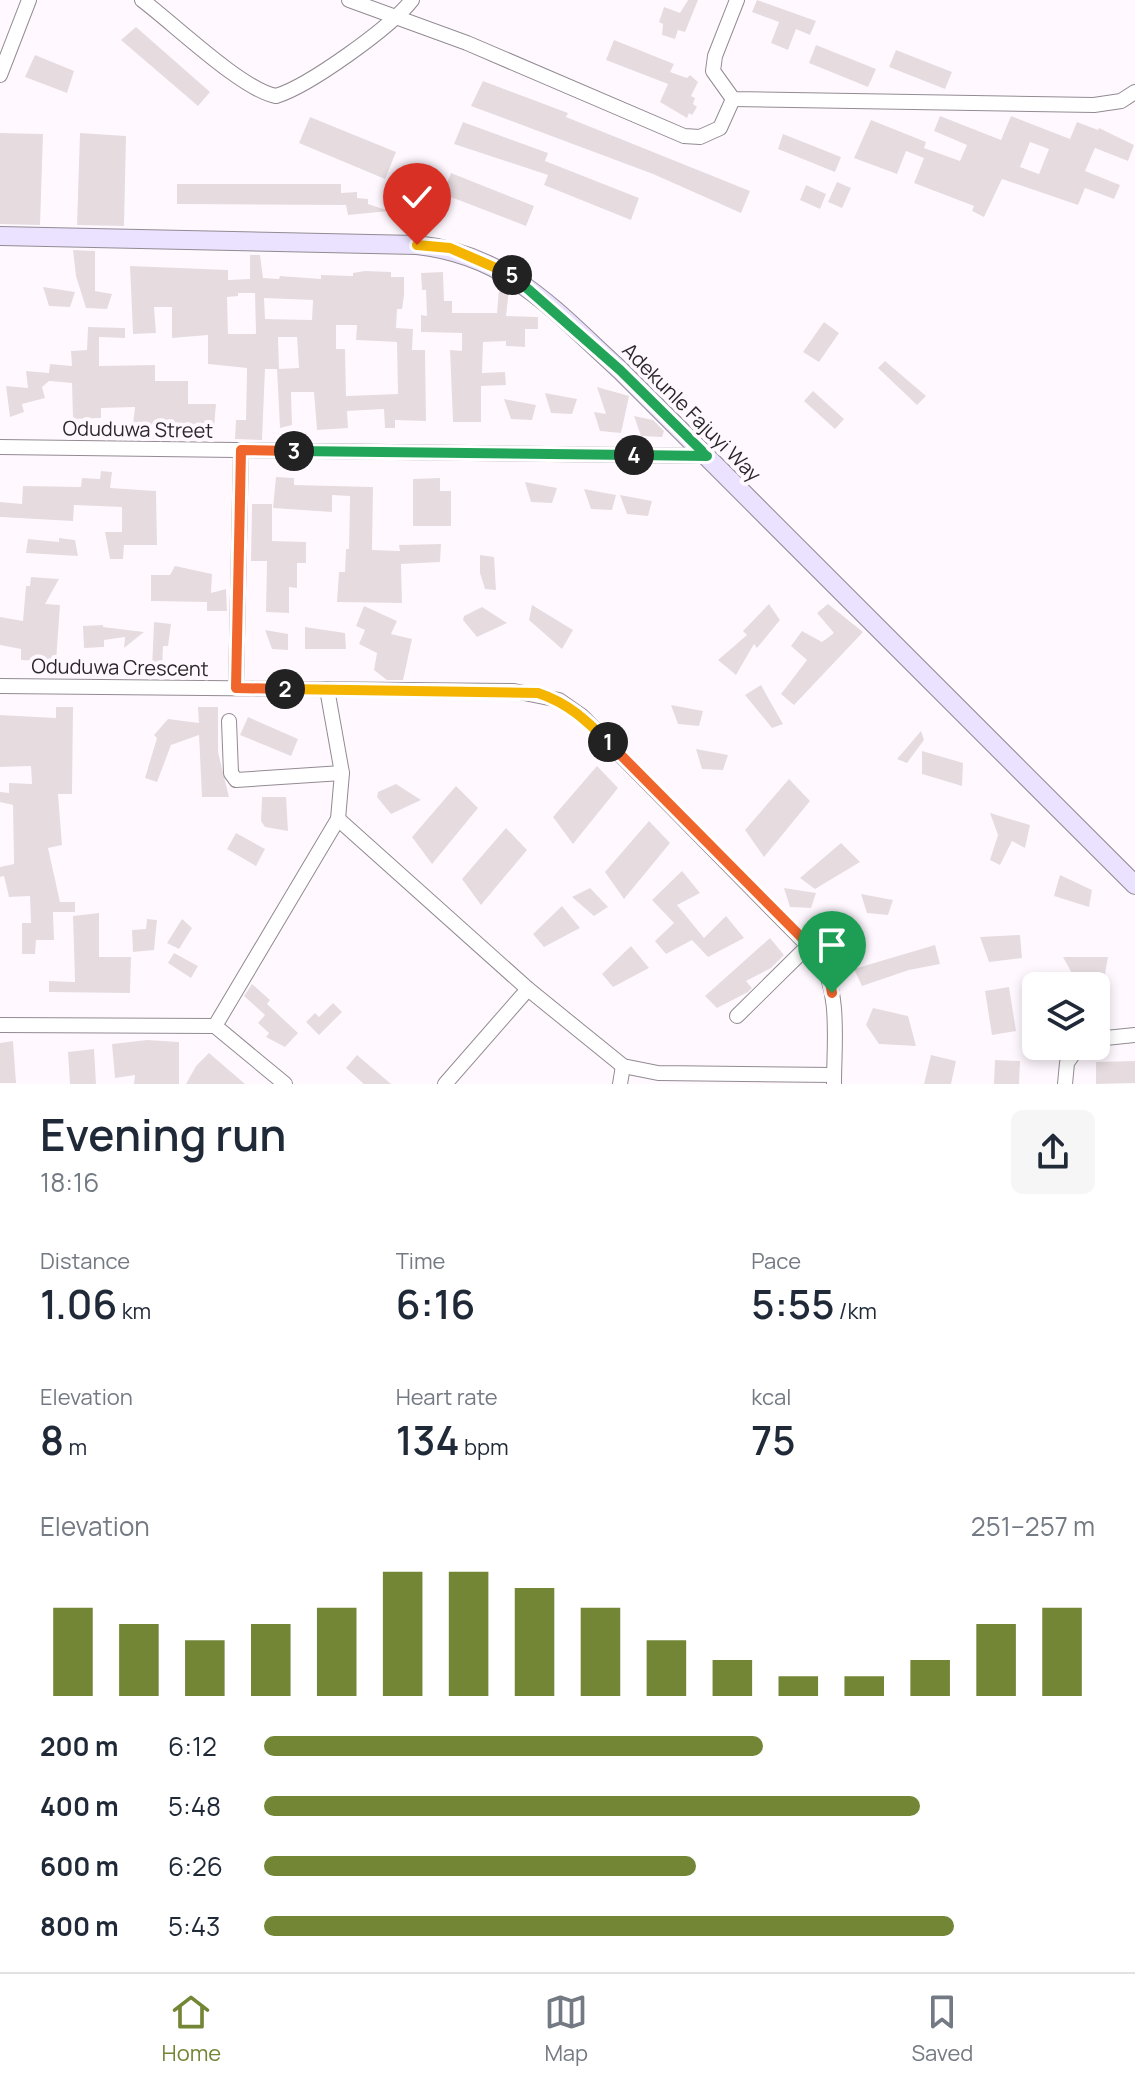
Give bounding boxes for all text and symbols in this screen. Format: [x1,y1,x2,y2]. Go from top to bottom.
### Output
pin [383,163,451,245]
icon: check [395,175,439,219]
pin: 5 [492,255,532,295]
text: 5 [506,260,518,290]
street label: Adekunle Fajuyi Way [617,337,768,488]
street label: Oduduwa Street [63,414,213,444]
pin: 3 [274,431,314,471]
pin: 4 [614,435,654,475]
text: 3 [288,436,300,466]
text: 4 [627,440,641,470]
street label: Oduduwa Crescent [31,652,209,682]
pin: 2 [265,669,305,709]
text: 2 [278,674,292,704]
pin: 1 [588,722,628,762]
text: 1 [603,727,613,757]
pin [798,911,866,993]
icon: arrive [810,923,854,967]
map controls [1022,972,1110,1060]
button: layers [1022,972,1110,1060]
text: Evening run [40,1104,286,1164]
button: share [1011,1110,1095,1194]
text: 18:16 [40,1164,99,1200]
text: Distance [40,1246,130,1276]
text: Time [396,1246,445,1276]
text: Pace [751,1246,801,1276]
text: 1.06 [40,1276,117,1331]
text: 6:16 [396,1276,475,1331]
text: 5:55 [751,1276,834,1331]
text: km [117,1296,151,1326]
text: /km [834,1296,877,1326]
text: Elevation [40,1382,133,1412]
text: Heart rate [396,1382,498,1412]
text: kcal [751,1382,791,1412]
text: 8 [40,1412,64,1467]
text: 134 [396,1412,460,1467]
text: 75 [751,1412,796,1467]
text: m [64,1432,87,1462]
text: bpm [460,1432,509,1462]
text: Elevation [40,1508,150,1544]
text: 251–257 m [971,1508,1095,1544]
text: 200 m [40,1728,118,1764]
text: 6:12 [168,1728,217,1764]
text: 400 m [40,1788,119,1824]
text: 5:48 [168,1788,221,1824]
text: 600 m [40,1848,119,1884]
text: 6:26 [168,1848,223,1884]
text: 800 m [40,1908,119,1944]
text: 5:43 [168,1908,221,1944]
tab: Home [162,1990,221,2068]
tab: Map [544,1990,588,2068]
tab: Saved [911,1990,973,2068]

